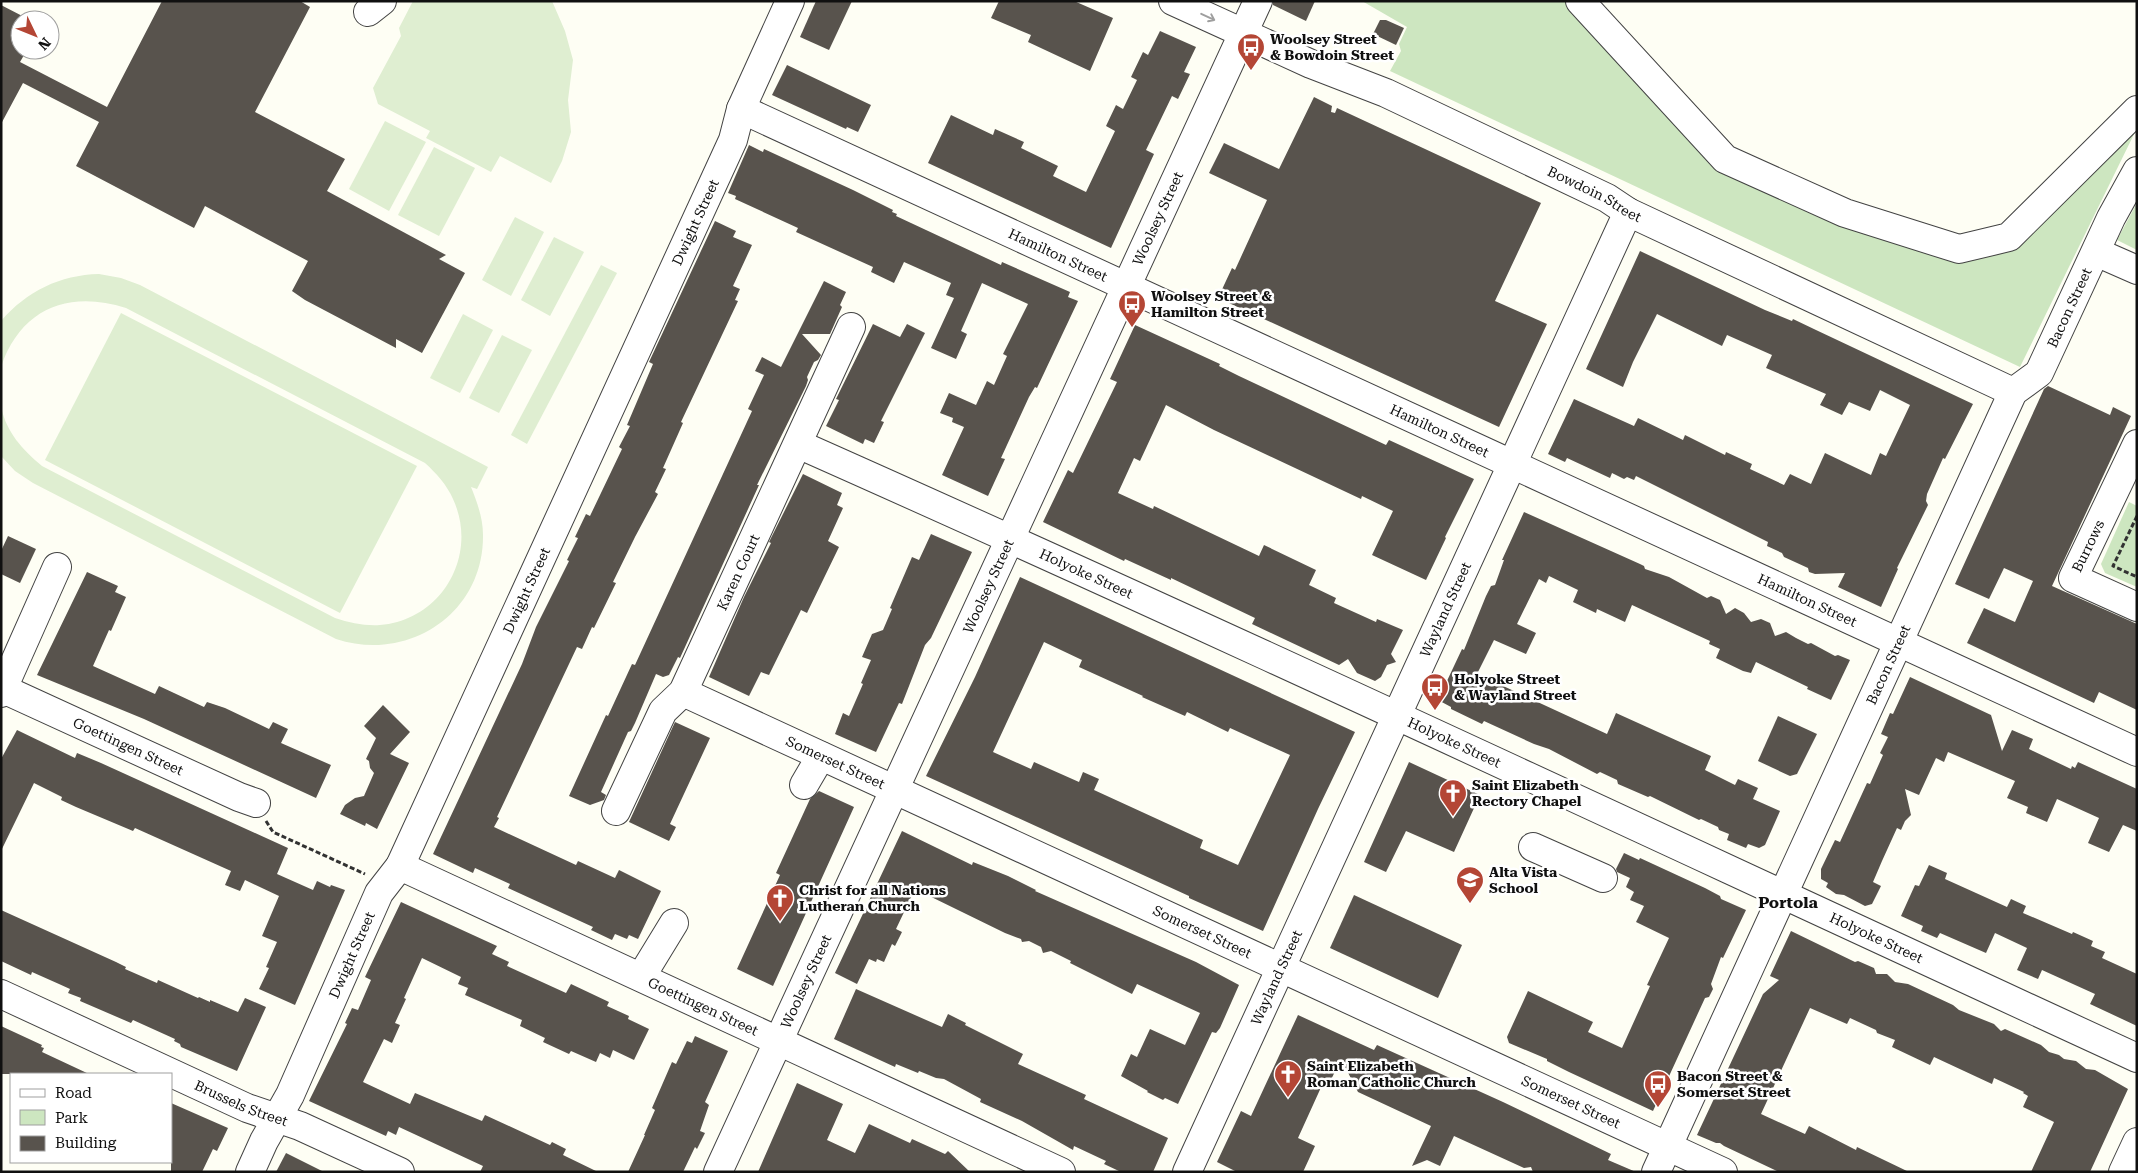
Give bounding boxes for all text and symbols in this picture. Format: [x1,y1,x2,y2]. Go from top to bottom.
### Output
north arrow [10,10,60,60]
one-way arrow [1200,13,1215,23]
place label: Woolsey Street & Bowdoin Street [1270,31,1394,63]
bus stop icon: Woolsey Street & Bowdoin Street [1236,32,1266,71]
text: N [35,34,54,53]
street label: Bowdoin Street [1545,163,1644,225]
street label: Woolsey Street [1129,169,1186,268]
street label: Dwight Street [669,177,722,268]
street label: Hamilton Street [1006,225,1110,285]
street label: Bacon Street [2044,265,2095,350]
place label: Woolsey Street & Hamilton Street [1151,288,1272,320]
bus stop icon: Woolsey Street & Hamilton Street [1117,289,1147,328]
street label: Hamilton Street [1387,401,1491,460]
street label: Burrows [2069,517,2108,575]
street label: Karen Court [714,532,763,613]
street label: Woolsey Street [960,537,1017,636]
street label: Dwight Street [500,545,553,636]
street label: Holyoke Street [1037,545,1135,602]
street label: Wayland Street [1417,559,1474,660]
street label: Hamilton Street [1755,570,1859,630]
street label: Bacon Street [1863,622,1913,707]
place label: Holyoke Street & Wayland Street [1454,671,1577,703]
bus stop icon: Holyoke Street & Wayland Street [1420,672,1450,711]
street label: Goettingen Street [71,714,186,778]
street label: Holyoke Street [1405,714,1504,771]
street label: Somerset Street [784,733,887,792]
place label: Saint Elizabeth Rectory Chapel [1472,777,1582,809]
church icon: Saint Elizabeth Rectory Chapel [1438,778,1468,817]
place label: Alta Vista School [1489,864,1558,896]
school or university icon: Alta Vista School [1455,865,1485,904]
place label: Christ for all Nations Lutheran Church [799,882,946,914]
church icon: Christ for all Nations Lutheran Church [765,883,795,922]
district label: Portola [1758,893,1818,912]
street label: Somerset Street [1150,902,1254,961]
street label: Dwight Street [326,909,378,1001]
street label: Holyoke Street [1827,909,1926,966]
street label: Wayland Street [1248,927,1305,1028]
street label: Woolsey Street [777,932,834,1031]
street label: Goettingen Street [645,974,761,1039]
place label: Saint Elizabeth Roman Catholic Church [1307,1058,1477,1090]
church icon: Saint Elizabeth Roman Catholic Church [1273,1059,1303,1098]
place label: Bacon Street & Somerset Street [1677,1068,1791,1100]
bus stop icon: Bacon Street & Somerset Street [1643,1069,1673,1108]
street label: Somerset Street [1519,1072,1623,1132]
legend [10,1073,172,1163]
street label: Brussels Street [192,1077,290,1129]
text: Road [55,1084,92,1102]
text: Park [55,1109,89,1127]
text: Building [55,1134,117,1152]

